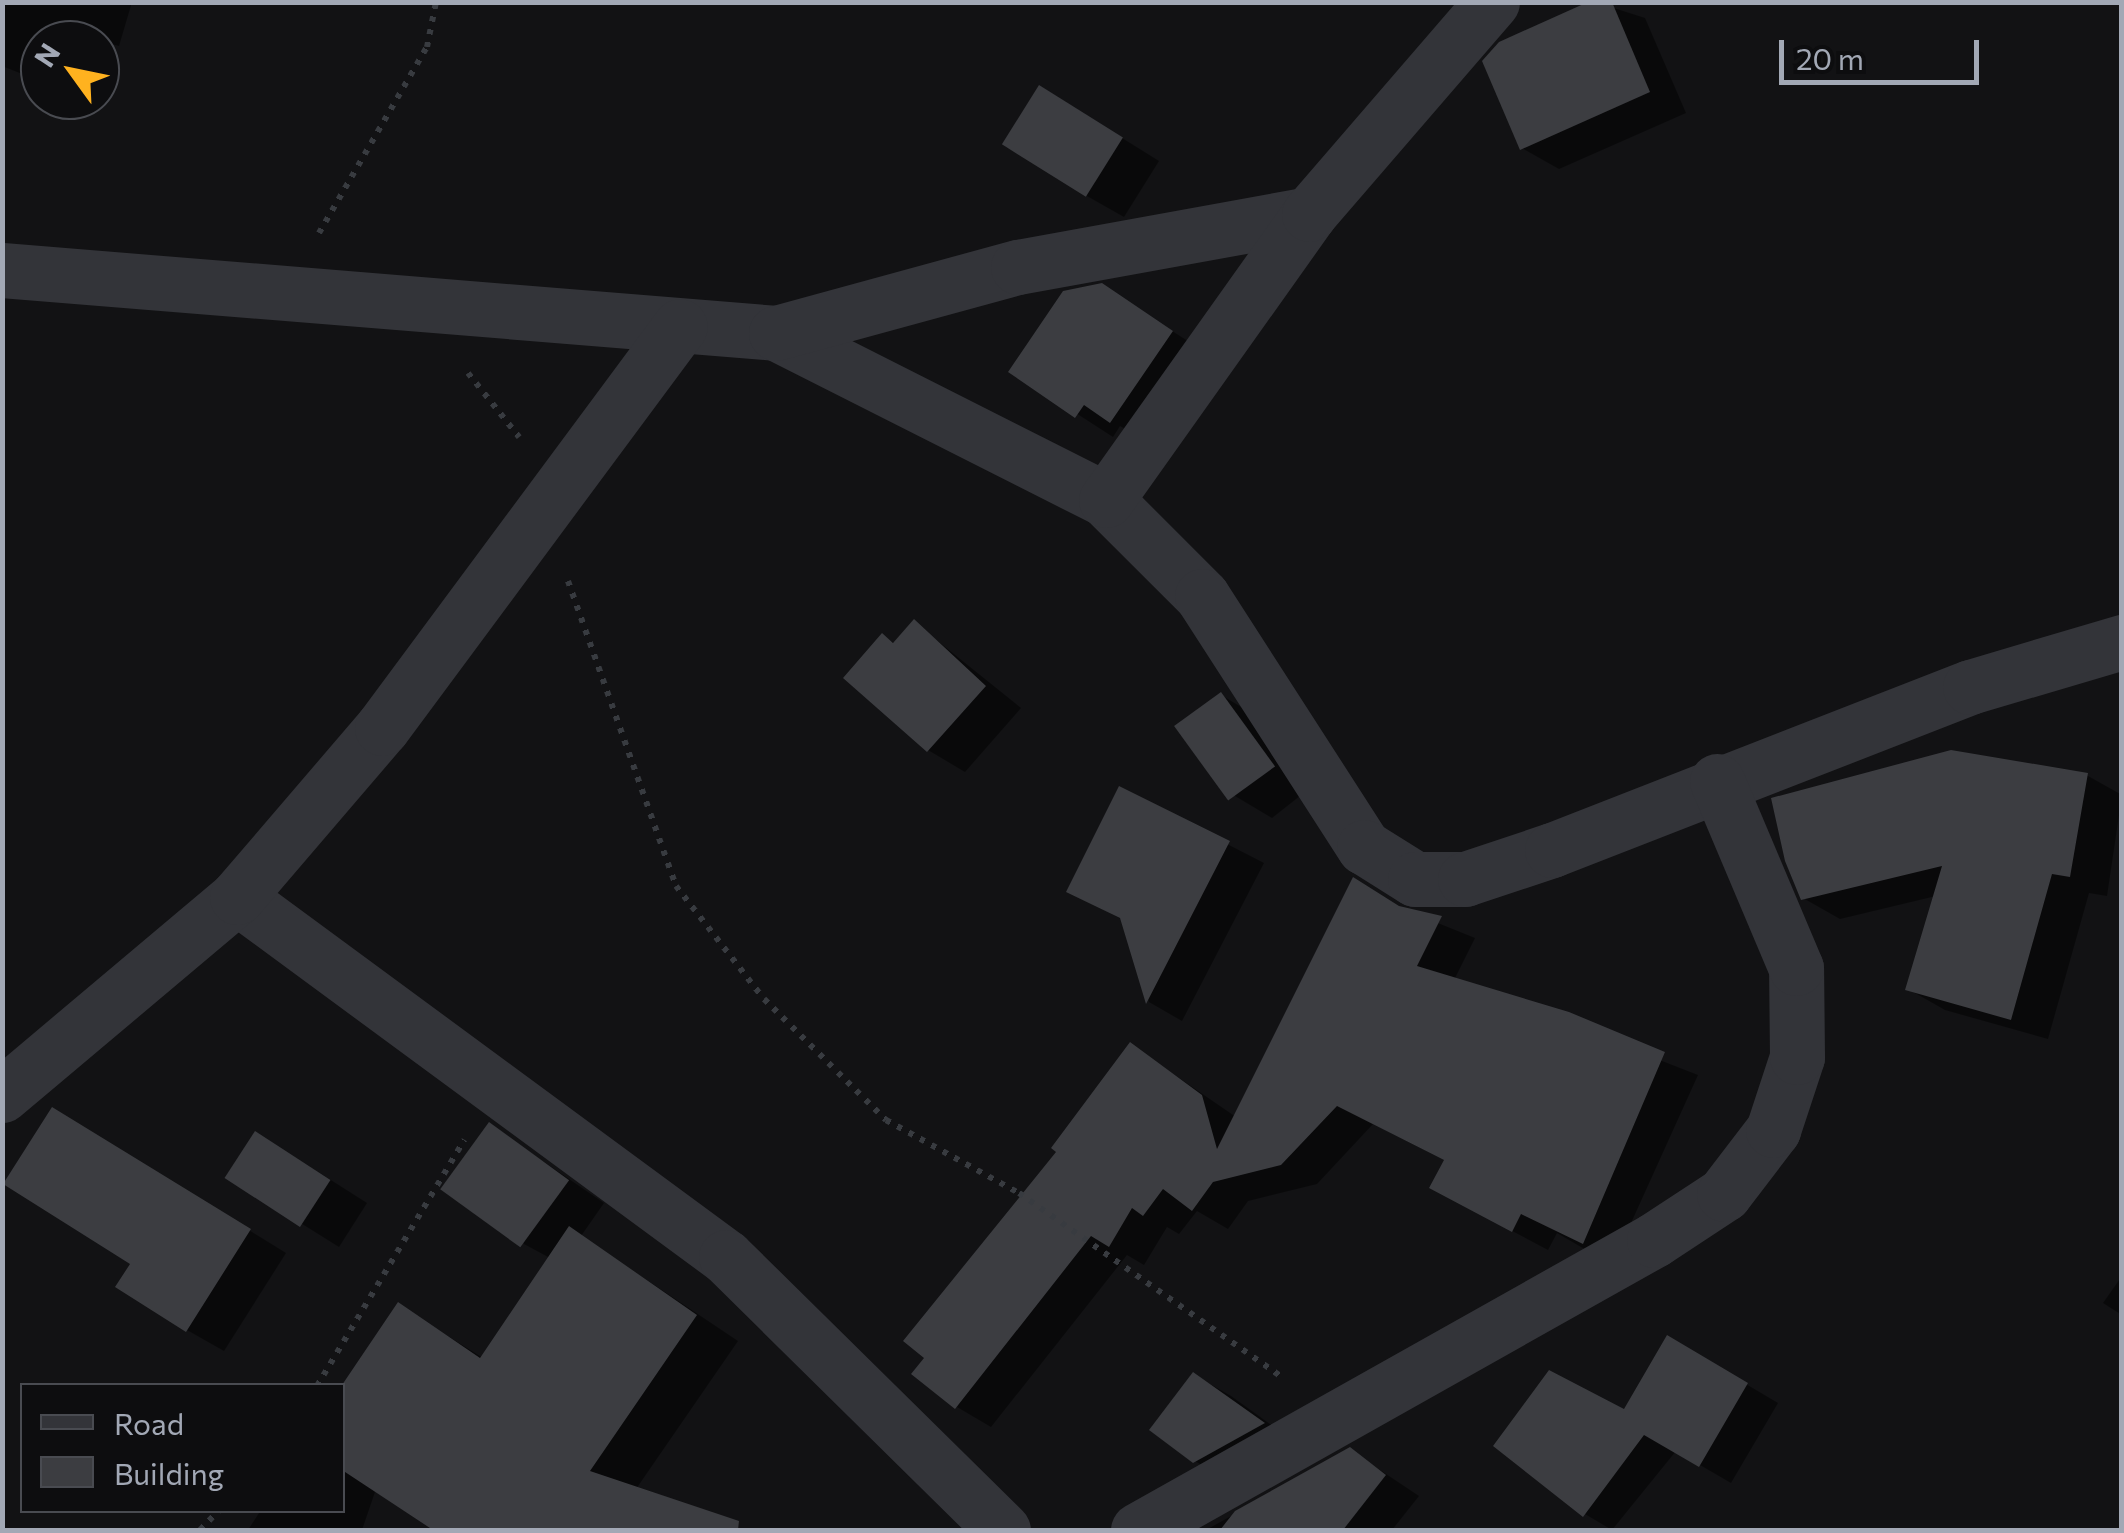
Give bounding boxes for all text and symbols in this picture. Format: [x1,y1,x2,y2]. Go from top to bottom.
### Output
north arrow [20,20,120,120]
scale bar [1784,20,1984,82]
text: N [27,37,66,73]
text: 20 m [1796,39,1864,76]
legend [20,1383,345,1513]
text: Road [114,1404,184,1441]
text: Building [114,1454,224,1491]

